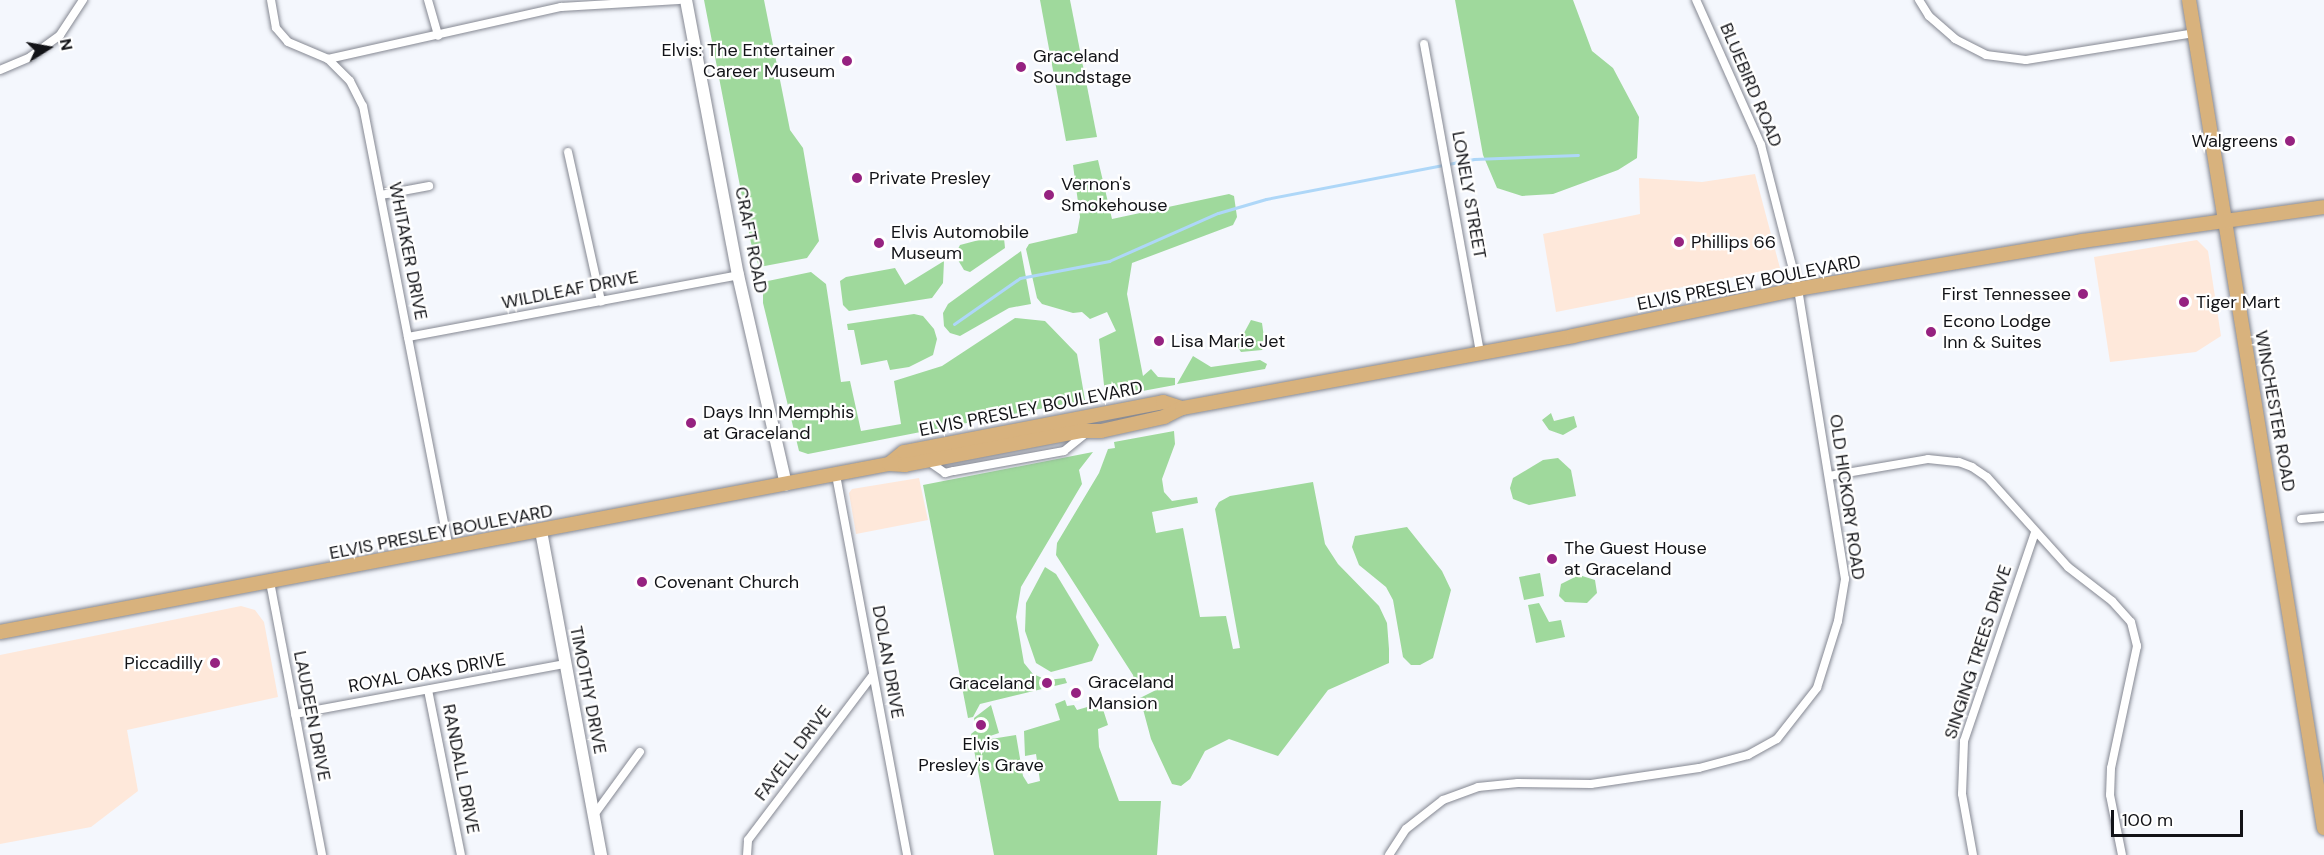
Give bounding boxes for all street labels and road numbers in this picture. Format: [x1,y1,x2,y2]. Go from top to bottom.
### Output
street label: BLUEBIRD ROAD [1715,20,1787,150]
street label: LONELY STREET [1447,130,1491,260]
street label: WHITAKER DRIVE [384,180,432,322]
street label: CRAFT ROAD [730,185,772,295]
street label: ELVIS PRESLEY BOULEVARD [1635,251,1863,315]
street label: WILDLEAF DRIVE [500,266,640,314]
street label: WINCHESTER ROAD [2250,329,2300,493]
street label: ELVIS PRESLEY BOULEVARD [917,377,1145,441]
street label: OLD HICKORY ROAD [1825,413,1869,581]
street label: ELVIS PRESLEY BOULEVARD [327,500,555,564]
street label: SINGING TREES DRIVE [1940,562,2016,742]
street label: DOLAN DRIVE [867,604,909,720]
street label: TIMOTHY DRIVE [565,624,611,756]
street label: LAUDEEN DRIVE [289,649,335,783]
street label: ROYAL OAKS DRIVE [347,649,507,697]
street label: FAVELL DRIVE [750,701,836,805]
street label: RANDALL DRIVE [438,702,484,836]

